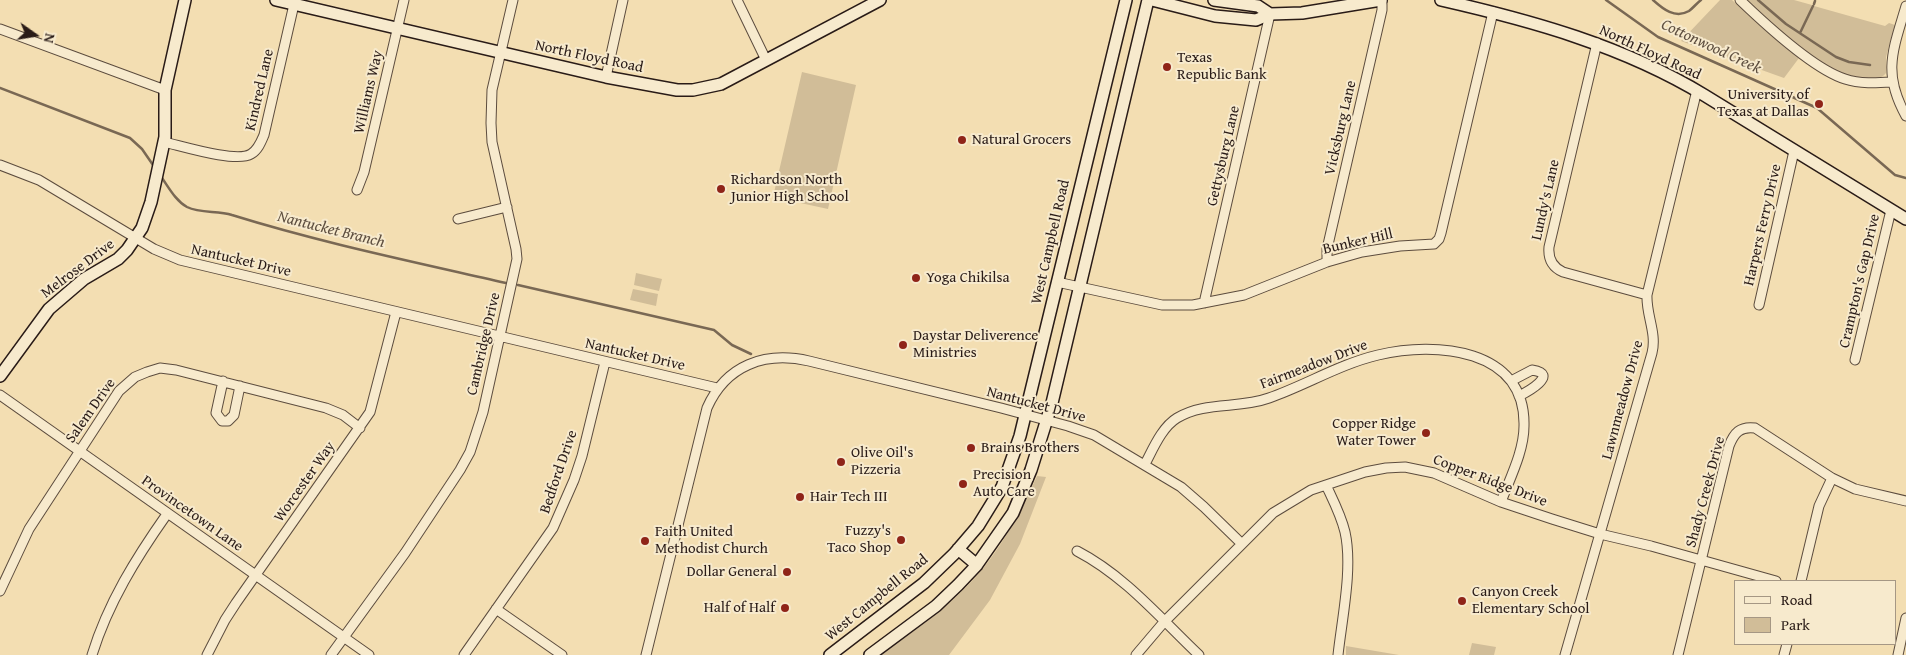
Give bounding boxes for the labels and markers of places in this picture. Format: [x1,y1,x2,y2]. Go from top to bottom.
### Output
place label: Texas Republic Bank [1177,49,1267,84]
marker: Texas Republic Bank [1161,61,1173,73]
place label: University of Texas at Dallas [1717,86,1809,121]
marker: University of Texas at Dallas [1813,98,1825,110]
place label: Natural Grocers [972,131,1071,149]
marker: Natural Grocers [956,134,968,146]
place label: Richardson North Junior High School [731,171,849,206]
marker: Richardson North Junior High School [715,183,727,195]
place label: Yoga Chikilsa [926,269,1010,287]
marker: Yoga Chikilsa [910,272,922,284]
place label: Daystar Deliverence Ministries [913,327,1038,362]
marker: Daystar Deliverence Ministries [897,339,909,351]
place label: Copper Ridge Water Tower [1332,415,1416,450]
marker: Copper Ridge Water Tower [1420,427,1432,439]
place label: Brains Brothers [981,439,1080,457]
marker: Brains Brothers [965,442,977,454]
place label: Olive Oil's Pizzeria [851,444,913,479]
marker: Olive Oil's Pizzeria [835,456,847,468]
place label: Precision Auto Care [973,466,1035,501]
marker: Precision Auto Care [957,478,969,490]
place label: Hair Tech III [810,488,888,506]
marker: Hair Tech III [794,491,806,503]
place label: Fuzzy's Taco Shop [827,522,891,557]
place label: Faith United Methodist Church [655,523,768,558]
marker: Fuzzy's Taco Shop [895,534,907,546]
marker: Faith United Methodist Church [639,535,651,547]
place label: Dollar General [687,563,777,581]
marker: Dollar General [781,566,793,578]
place label: Canyon Creek Elementary School [1472,583,1590,618]
marker: Canyon Creek Elementary School [1456,595,1468,607]
place label: Half of Half [704,599,775,617]
marker: Half of Half [779,602,791,614]

